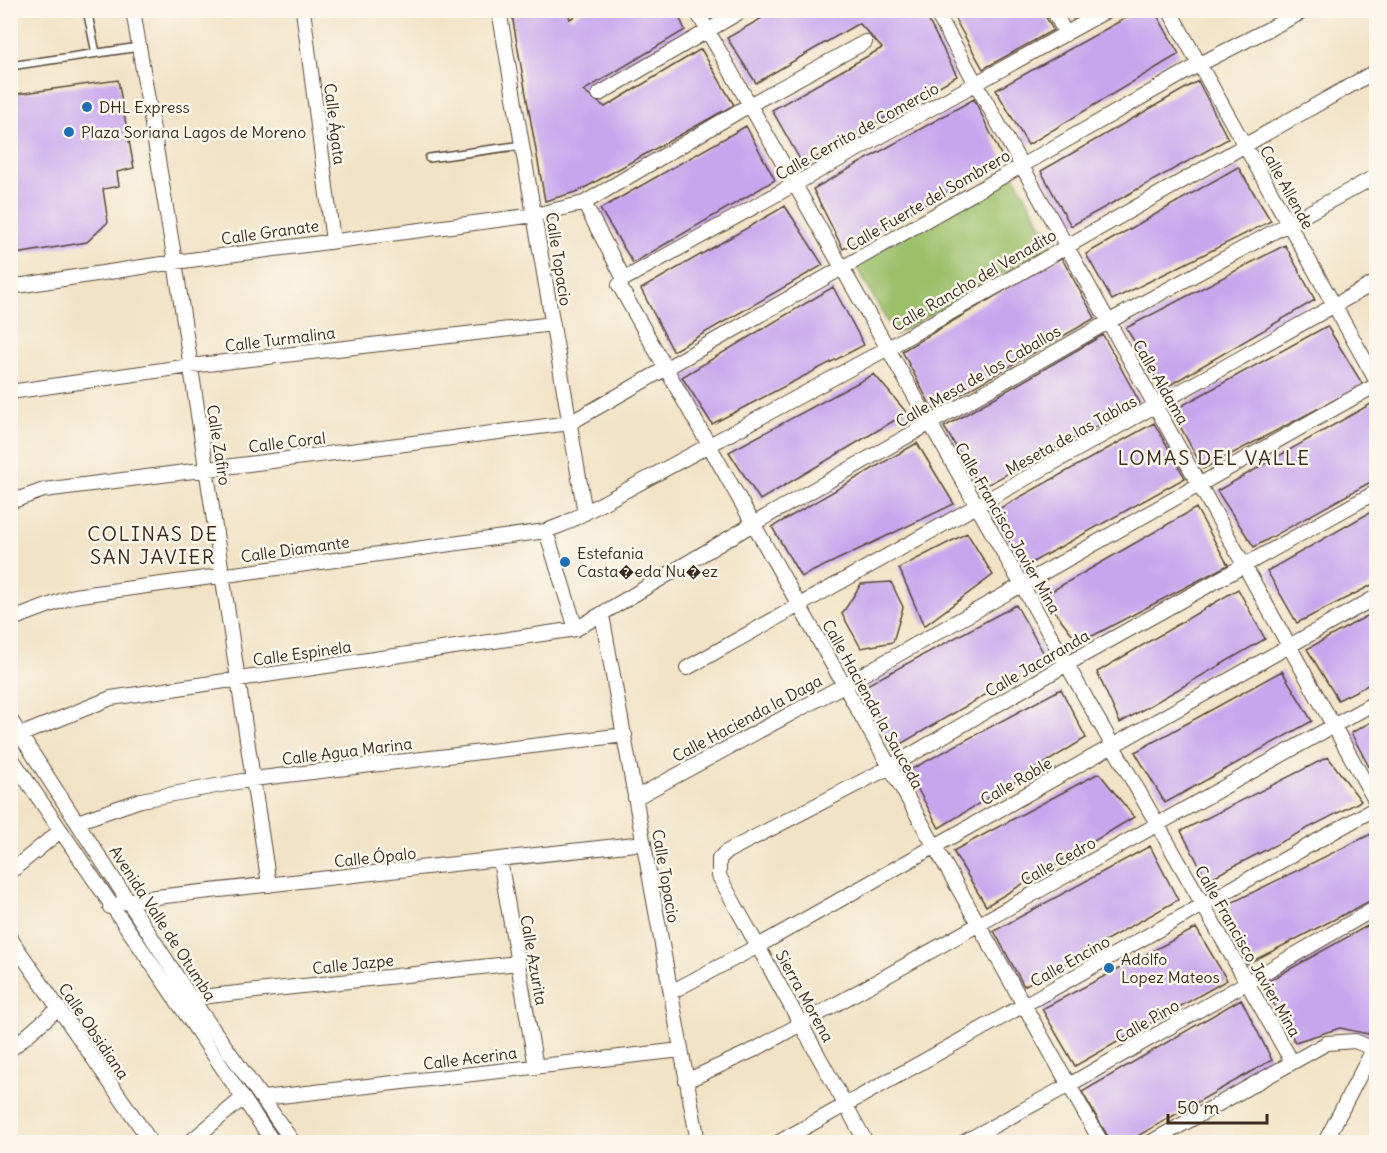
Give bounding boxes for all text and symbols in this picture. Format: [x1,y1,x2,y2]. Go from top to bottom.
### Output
street label: Calle Cerrito de Comercio [772,78,942,184]
street label: Calle Ágata [320,82,350,166]
place label: DHL Express [99,97,190,117]
marker: DHL Express [80,100,94,114]
place label: Plaza Soriana Lagos de Moreno [81,122,306,142]
marker: Plaza Soriana Lagos de Moreno [62,125,76,139]
street label: Calle Allende [1256,142,1318,232]
street label: Calle Fuerte del Sombrero [843,145,1013,255]
street label: Calle Topacio [542,211,576,307]
street label: Calle Granate [220,215,320,249]
street label: Calle Rancho del Venadito [888,225,1060,335]
street label: Calle Mesa de los Caballos [892,321,1064,431]
street label: Calle Turmalina [224,322,336,356]
street label: Calle Aldama [1129,336,1193,428]
street label: Meseta de las Tablas [1002,391,1140,479]
street label: Calle Zafiro [203,403,235,487]
street label: Calle Coral [247,427,327,457]
street label: Calle Francisco Javier Mina [951,439,1065,617]
district label: LOMAS DEL VALLE [1118,445,1310,470]
district label: COLINAS DE SAN JAVIER [87,521,219,569]
street label: Calle Diamante [239,531,351,567]
place label: Estefania Casta�eda Nu�ez [577,543,718,581]
marker: Estefania Casta�eda Nu�ez [558,555,572,569]
street label: Calle Hacienda la Sauceda [818,616,928,792]
street label: Calle Jacaranda [981,625,1093,701]
street label: Calle Espinela [252,636,352,670]
street label: Calle Hacienda la Daga [669,670,825,766]
street label: Calle Agua Marina [281,733,413,769]
street label: Calle Roble [977,753,1055,809]
street label: Calle Topacio [648,828,684,924]
street label: Calle Cedro [1017,832,1099,890]
street label: Avenida Valle de Otumba [105,842,221,1004]
street label: Calle Ópalo [333,843,417,871]
street label: Calle Francisco Javier Mina [1191,862,1305,1040]
street label: Calle Azurita [516,913,552,1007]
street label: Calle Encino [1027,931,1113,991]
street label: Sierra Morena [772,947,838,1045]
place label: Adolfo Lopez Mateos [1121,949,1220,987]
street label: Calle Jazpe [311,950,395,978]
marker: Adolfo Lopez Mateos [1102,961,1116,975]
street label: Calle Obsidiana [54,979,134,1083]
street label: Calle Pino [1111,995,1183,1047]
street label: Calle Acerina [422,1042,518,1074]
scale bar [1168,1087,1267,1125]
text: 50 m [1177,1096,1219,1119]

